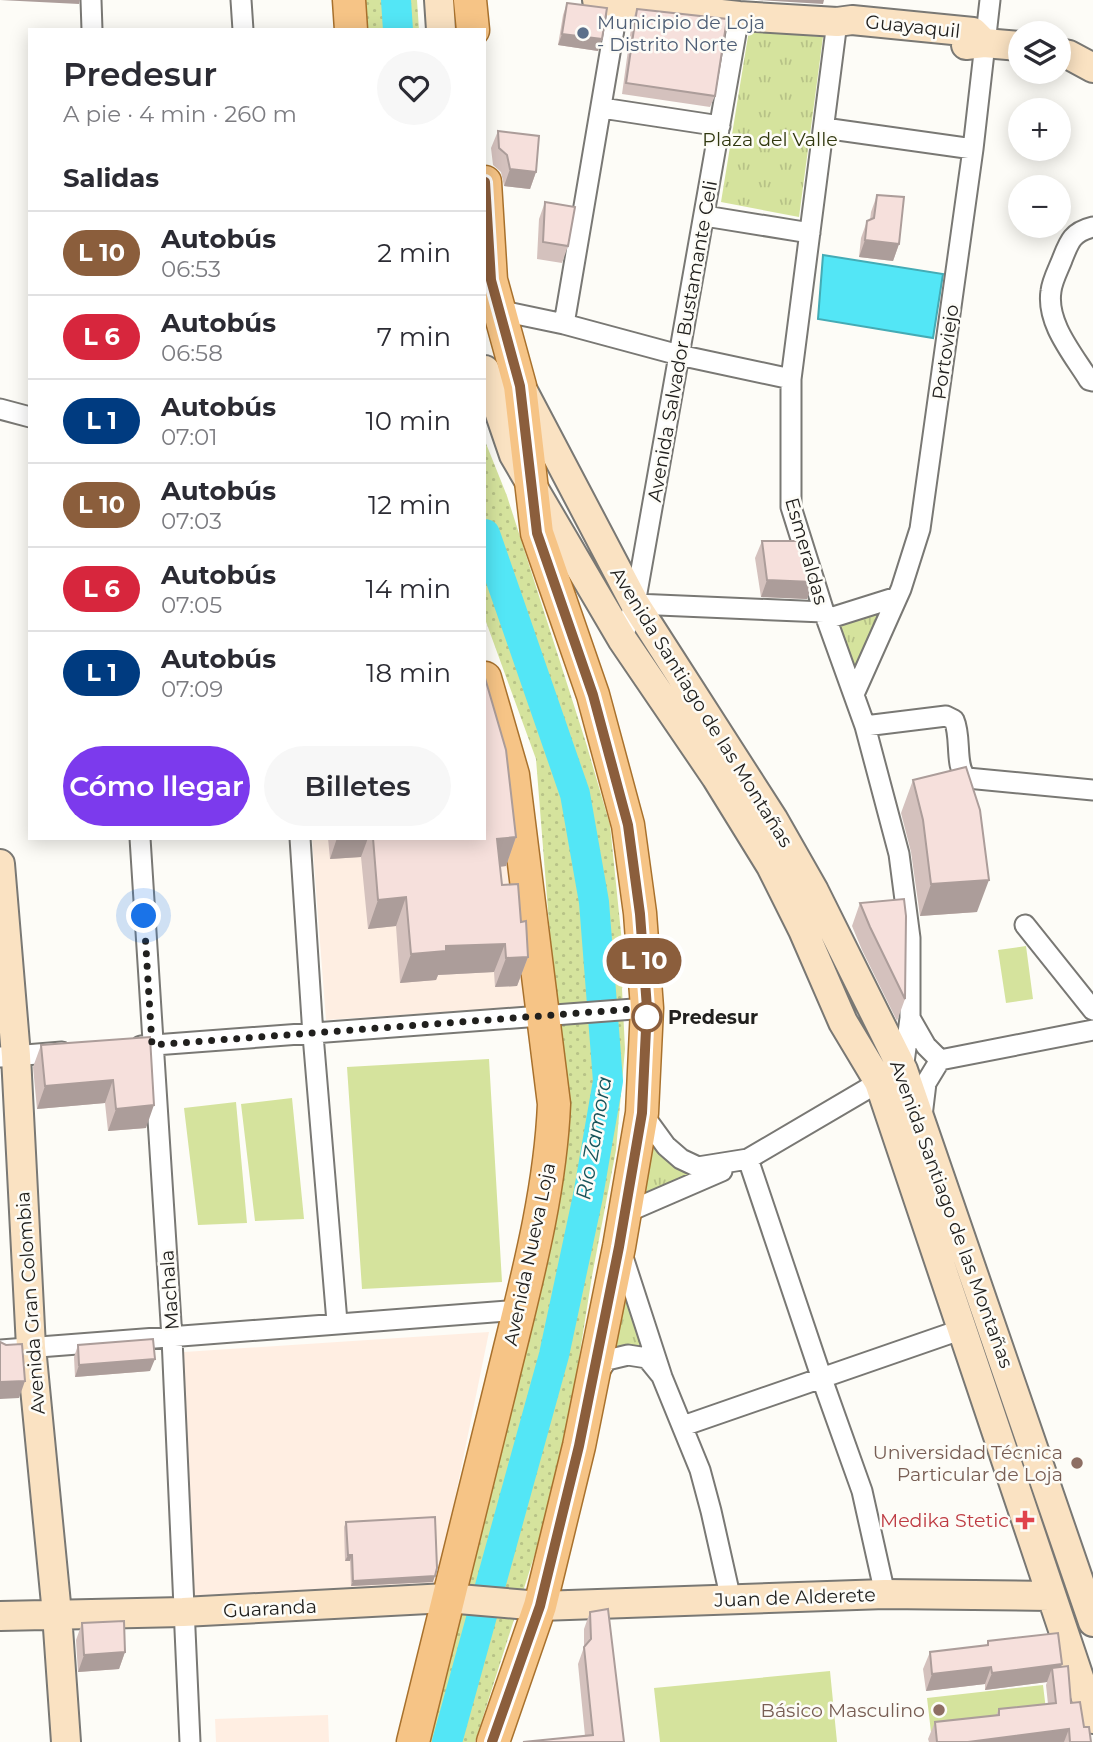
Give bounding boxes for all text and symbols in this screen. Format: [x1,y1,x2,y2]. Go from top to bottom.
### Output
street label: Guayaquil [864,10,962,43]
place label: Municipio de Loja - Distrito Norte [597,11,765,56]
map controls [1008,21,1071,238]
button: layers [1008,21,1071,84]
marker: Municipio de Loja - Distrito Norte [575,25,591,41]
button: heart [377,51,451,125]
text: Predesur [63,54,217,94]
button: + [1008,98,1071,161]
text: A pie · 4 min · 260 m [63,100,297,128]
park label: Plaza del Valle [702,128,838,151]
text: Salidas [63,162,159,194]
button: − [1008,175,1071,238]
street label: Avenida Salvador Bustamante Celi [643,179,722,504]
text: Autobús [161,223,276,255]
text: 2 min [377,237,451,269]
text: L 10 [78,238,125,267]
text: 06:53 [161,255,221,283]
street label: Portoviejo [927,303,964,401]
text: Autobús [161,307,276,339]
text: 7 min [377,321,451,353]
text: L 6 [83,322,120,351]
text: 06:58 [161,339,223,367]
text: Autobús [161,391,276,423]
text: 10 min [365,405,451,437]
text: L 1 [86,406,117,435]
text: 07:01 [161,423,218,451]
text: Autobús [161,475,276,507]
text: 12 min [368,489,451,521]
text: L 10 [78,490,125,519]
street label: Esmeraldas [780,495,833,607]
text: 07:03 [161,507,222,535]
text: Autobús [161,559,276,591]
street label: Avenida Santiago de las Montañas [605,563,798,852]
text: 14 min [365,573,451,605]
text: L 6 [83,574,120,603]
text: 07:05 [161,591,222,619]
text: Autobús [161,643,276,675]
text: 18 min [366,657,451,689]
text: L 1 [86,658,117,687]
text: 07:09 [161,675,223,703]
button: Cómo llegar [63,746,250,826]
button: Billetes [264,746,451,826]
your location [126,898,161,933]
line badge: L 10 [595,938,693,984]
text: L 10 [621,946,668,975]
marker: Predesur [632,1002,662,1032]
place label: Predesur [668,1006,758,1029]
street label: Avenida Santiago de las Montañas [885,1057,1018,1371]
water label: Río Zamora [570,1074,617,1202]
street label: Avenida Nueva Loja [499,1160,560,1348]
street label: Avenida Gran Colombia [11,1191,50,1415]
street label: Machala [155,1249,184,1331]
place label: Universidad Técnica Particular de Loja [873,1441,1063,1486]
marker: Universidad Técnica Particular de Loja [1069,1455,1085,1471]
place label: Medika Stetic [880,1509,1009,1532]
marker: Medika Stetic [1015,1510,1035,1530]
street label: Juan de Alderete [713,1583,876,1612]
street label: Guaranda [223,1595,317,1622]
place label: Básico Masculino [761,1699,925,1722]
marker: Básico Masculino [931,1702,947,1718]

